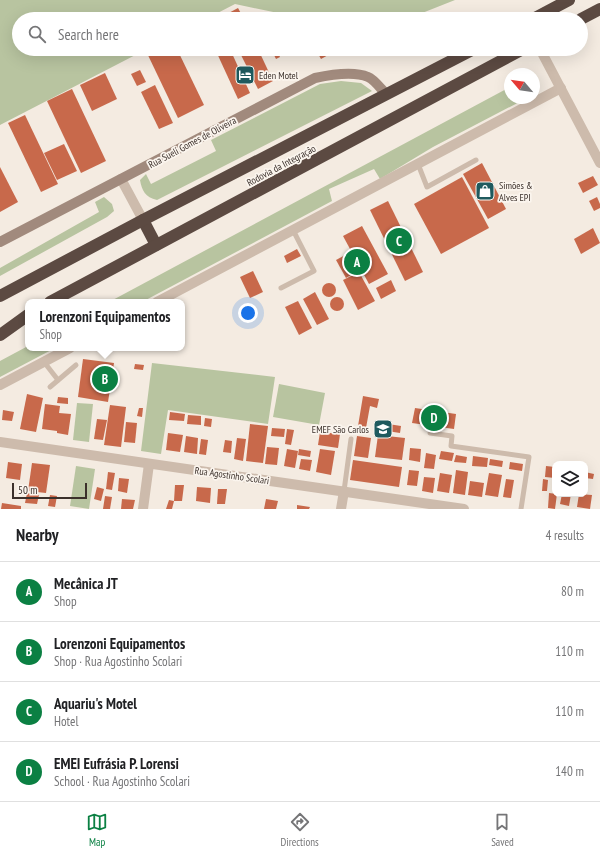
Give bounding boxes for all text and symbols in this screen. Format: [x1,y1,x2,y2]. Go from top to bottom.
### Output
search box [12,12,588,56]
icon: search [26,23,48,45]
text: Search here [58,25,119,44]
hotel icon: Eden Motel [234,64,256,86]
north arrow [504,68,540,104]
place label: Eden Motel [259,69,299,82]
street label: Rua Sueli Gomes de Oliveira [146,114,238,171]
street label: Rodovia da Integração [245,142,318,189]
place label: Simões & Alves EPI [499,179,532,204]
shop icon: Simões & Alves EPI [474,180,496,202]
pin: C [386,226,412,256]
pin: A [344,247,370,277]
popup [25,299,185,351]
your location [238,303,258,323]
text: Lorenzoni Equipamentos [39,307,171,326]
text: Shop [39,326,62,343]
pin: B [92,364,118,394]
pin: D [421,403,447,433]
school or university icon: EMEF São Carlos [372,418,394,440]
place label: EMEF São Carlos [312,423,370,436]
map controls [552,461,588,497]
button: layers [552,461,588,497]
street label: Rua Agostinho Scolari [194,464,270,487]
scale bar [12,481,87,500]
text: 50 m [18,483,37,497]
text: Nearby [16,524,59,546]
text: 4 results [545,527,584,544]
text: Mecânica JT [54,574,118,593]
text: A [26,583,32,600]
text: 80 m [561,583,584,600]
text: Shop [54,593,77,610]
text: Lorenzoni Equipamentos [54,634,185,653]
text: B [26,643,32,660]
text: 110 m [555,643,584,660]
text: Shop · Rua Agostinho Scolari [54,653,182,670]
text: Aquariu's Motel [54,694,137,713]
text: C [26,703,32,720]
text: 110 m [555,703,584,720]
text: Hotel [54,713,78,730]
text: EMEI Eufrásia P. Lorensi [54,754,179,773]
text: D [26,763,32,780]
text: 140 m [555,763,584,780]
text: School · Rua Agostinho Scolari [54,773,190,790]
tab: Map [86,811,108,849]
tab: Directions [281,811,319,849]
tab: Saved [491,811,514,849]

